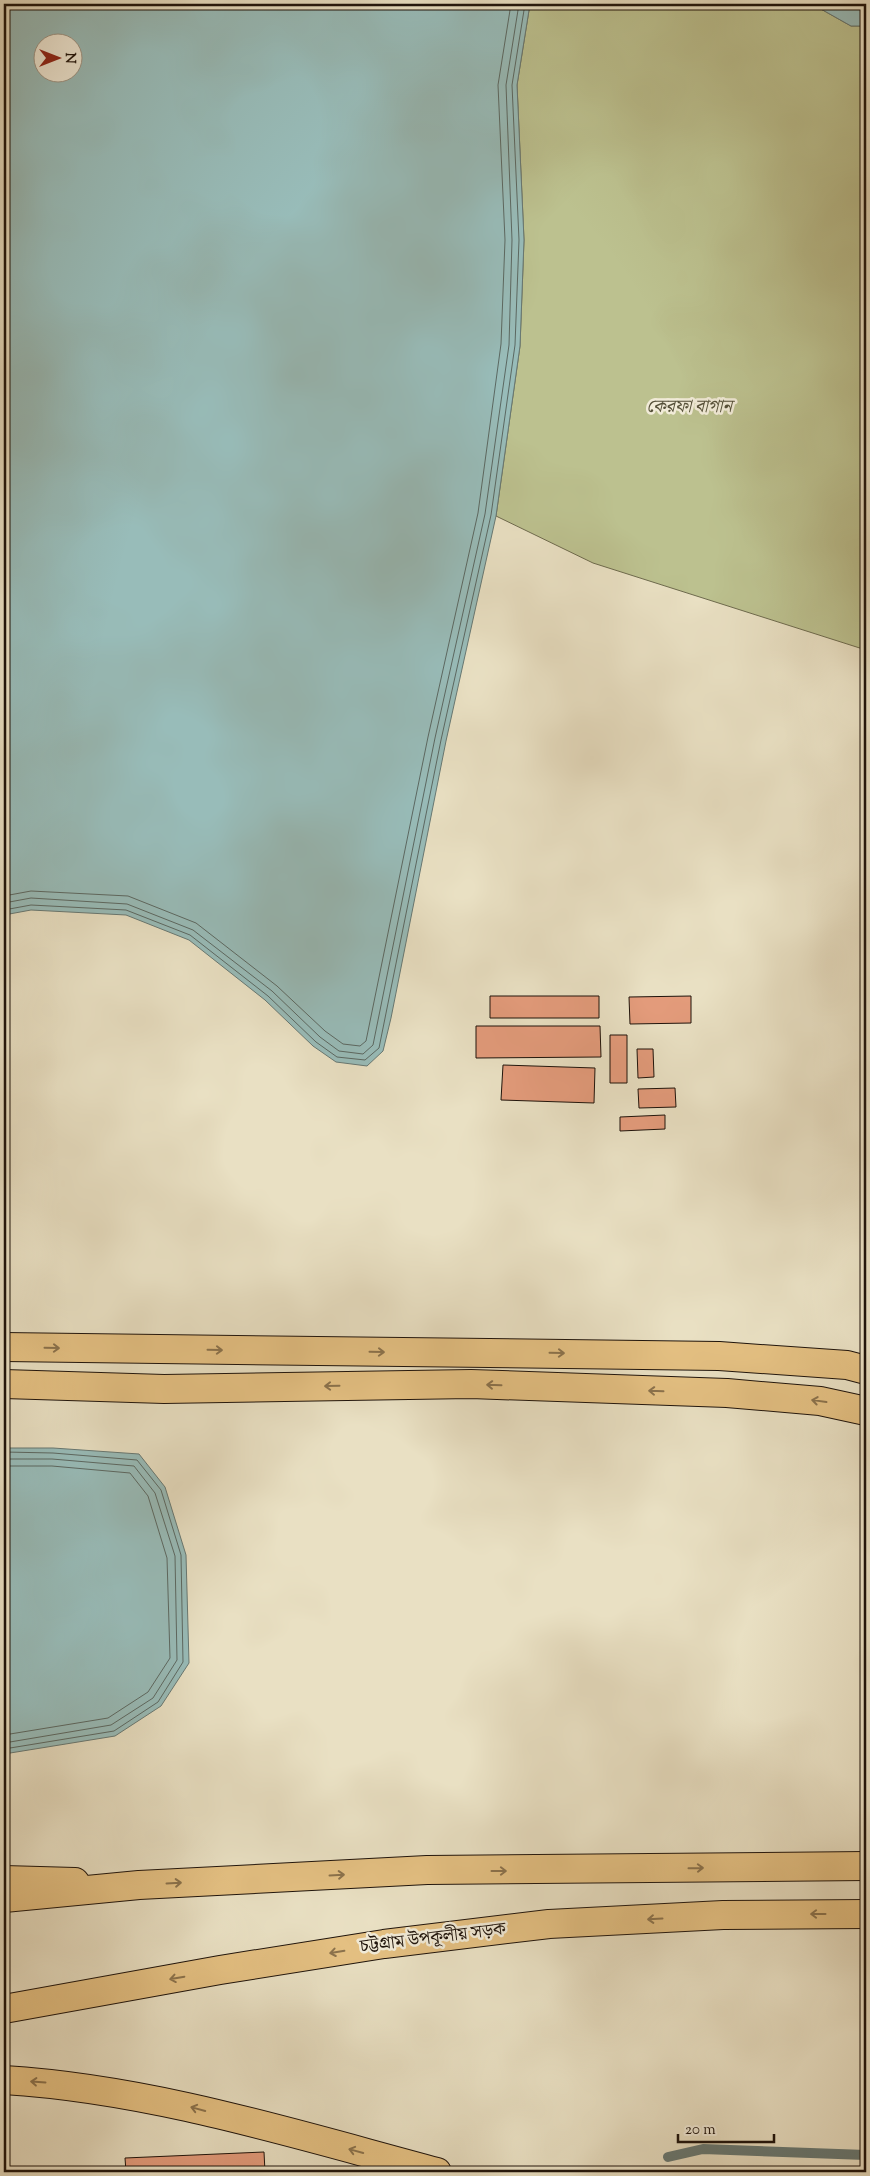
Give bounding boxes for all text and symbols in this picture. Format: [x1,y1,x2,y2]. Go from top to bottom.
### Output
north arrow [32,32,82,82]
text: N [59,52,79,64]
park label: কেরফা বাগান [646,395,735,421]
one-way arrow [44,1343,60,1353]
one-way arrow [206,1345,223,1355]
one-way arrow [369,1347,385,1356]
one-way arrow [549,1348,565,1358]
one-way arrow [486,1380,502,1390]
one-way arrow [324,1381,340,1391]
one-way arrow [649,1386,665,1396]
one-way arrow [811,1396,827,1406]
one-way arrow [688,1863,704,1873]
one-way arrow [490,1866,507,1876]
one-way arrow [328,1870,344,1879]
one-way arrow [166,1878,182,1887]
one-way arrow [810,1909,826,1919]
one-way arrow [647,1914,663,1923]
street label: চট্টগ্রাম উপকূলীয় সড়ক [358,1917,509,1961]
one-way arrow [329,1947,345,1957]
one-way arrow [169,1973,185,1983]
one-way arrow [31,2078,47,2087]
one-way arrow [191,2104,207,2114]
scale bar [678,2111,774,2143]
text: 20 m [685,2120,716,2141]
one-way arrow [348,2145,364,2155]

